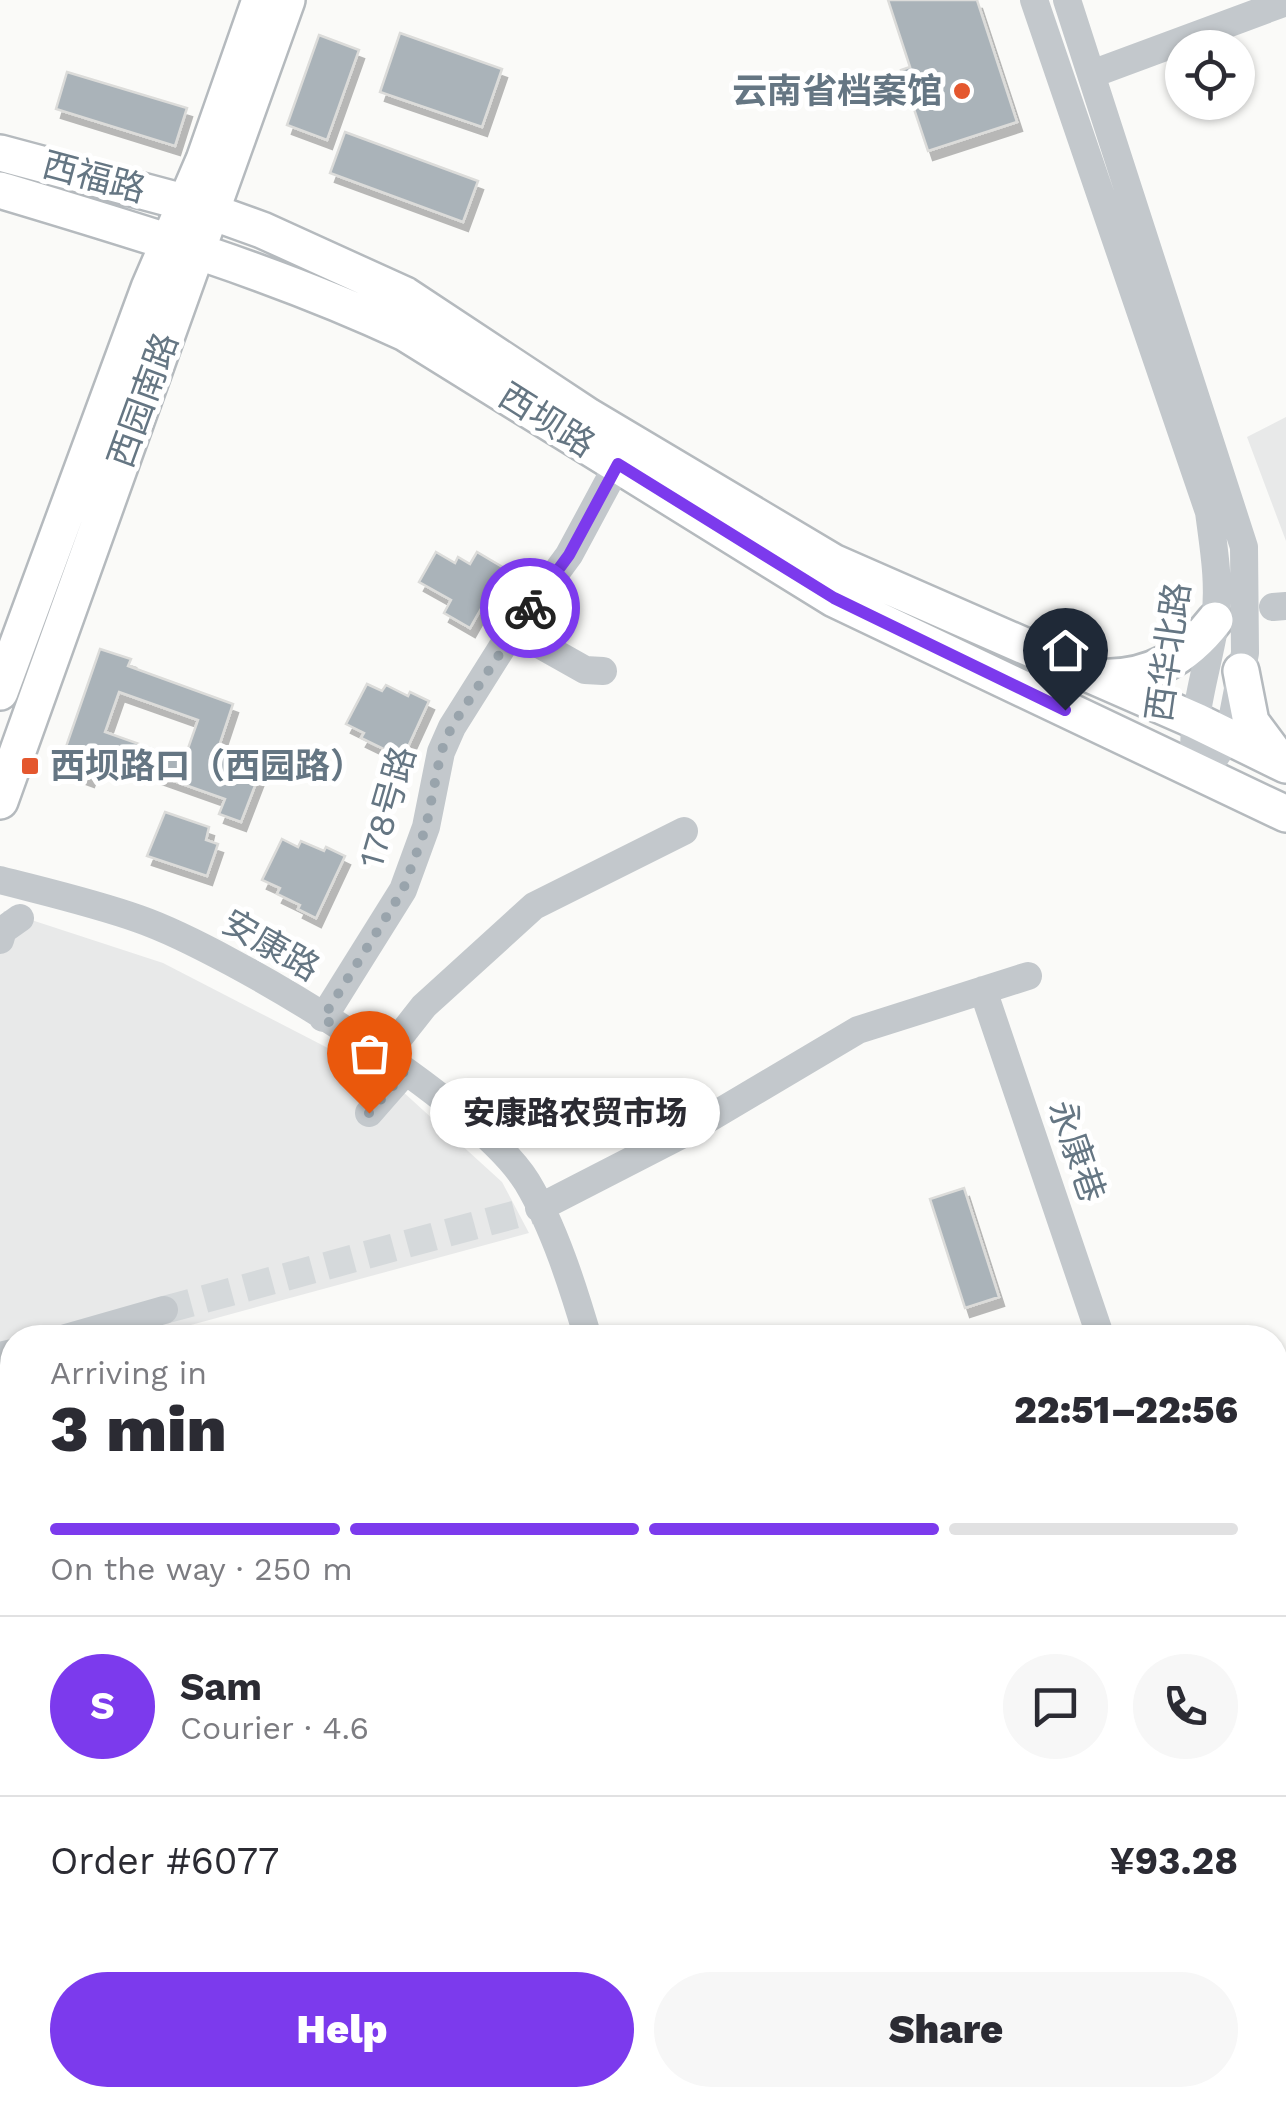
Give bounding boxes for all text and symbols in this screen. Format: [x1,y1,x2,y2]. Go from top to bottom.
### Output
map controls [1165,30,1255,120]
button: locate [1165,30,1255,120]
place label: 云南省档案馆 [732,70,942,112]
marker: 云南省档案馆 [951,80,973,102]
street label: 西福路 [38,143,150,211]
street label: 西园南路 [99,327,187,473]
street label: 西坝路 [491,374,603,466]
courier [480,558,580,658]
street label: 西华北路 [1137,580,1199,724]
icon: bike [503,581,558,636]
pin [1023,608,1108,711]
icon: home [1038,623,1093,678]
street label: 178号路 [350,742,424,872]
place label: 西坝路口（西园路） [50,745,365,787]
marker: 西坝路口（西园路） [19,755,41,777]
street label: 安康路 [215,901,327,989]
pin [327,1011,412,1114]
icon: bag [342,1026,397,1081]
callout: 安康路农贸市场 [429,1078,719,1148]
text: 安康路农贸市场 [463,1094,687,1132]
street label: 永康巷 [1040,1095,1114,1207]
text: Arriving in [50,1354,207,1392]
text: 22:51–22:56 [1014,1388,1238,1432]
text: 3 min [50,1391,227,1467]
text: On the way · 250 m [50,1550,353,1588]
button: chat [1003,1654,1108,1759]
button: phone [1133,1654,1238,1759]
text: Sam [180,1665,262,1709]
text: S [90,1684,115,1728]
text: Courier · 4.6 [180,1709,369,1747]
text: Order #6077 [50,1839,279,1883]
text: ¥93.28 [1110,1839,1238,1883]
button: Help [50,1972,634,2087]
button: Share [654,1972,1238,2087]

